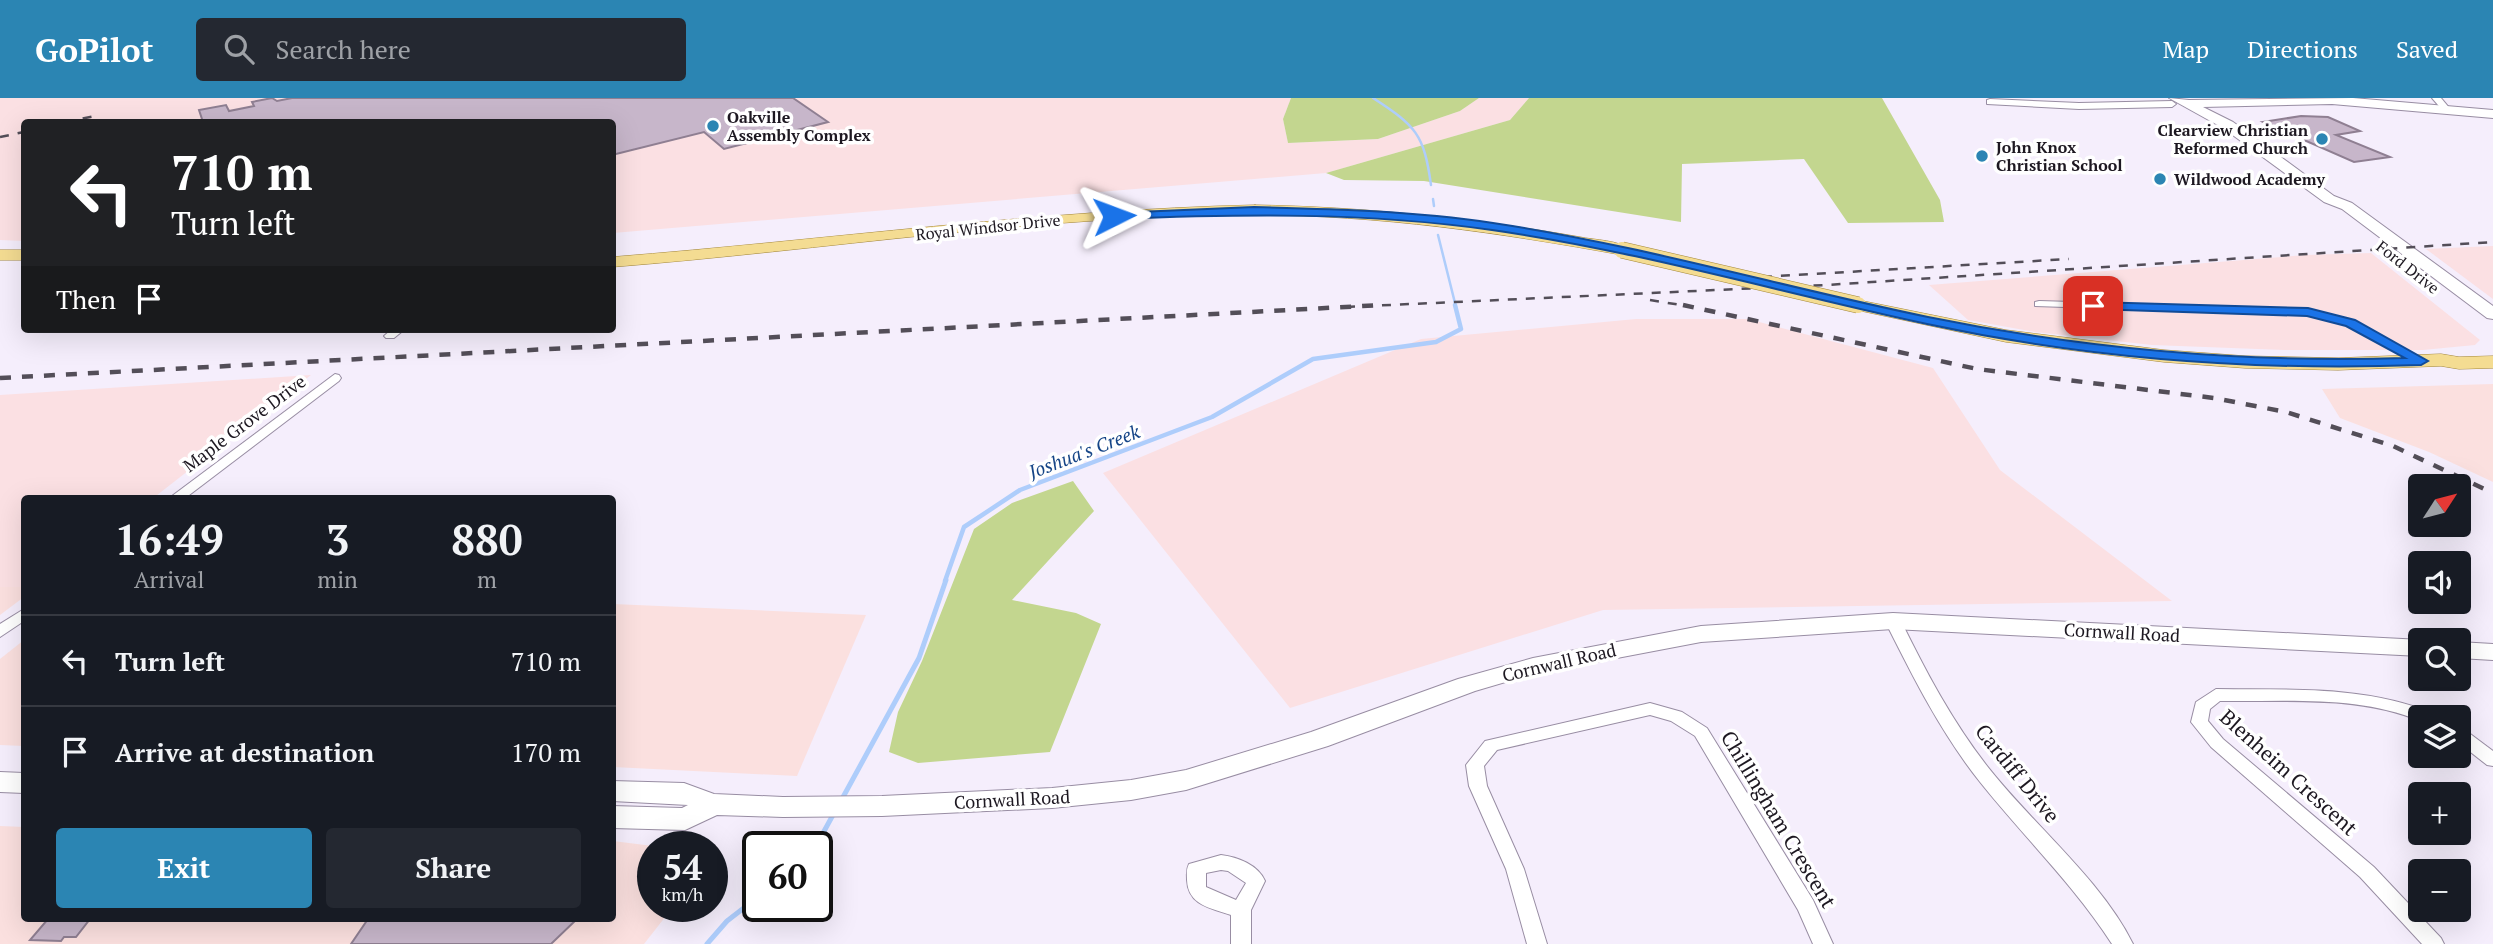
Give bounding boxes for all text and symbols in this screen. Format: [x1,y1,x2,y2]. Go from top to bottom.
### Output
search box [196,18,686,81]
text: GoPilot [35,28,154,71]
icon: search [220,30,258,68]
text: Search here [276,32,411,66]
text: Map [2163,33,2209,65]
text: Directions [2247,33,2358,65]
text: Saved [2396,33,2458,65]
place label: Oakville Assembly Complex [727,106,871,146]
marker: Oakville Assembly Complex [705,118,721,134]
place label: Clearview Christian Reformed Church [2157,119,2309,159]
marker: Clearview Christian Reformed Church [2314,131,2330,147]
place label: John Knox Christian School [1996,136,2123,176]
text: 710 m [171,139,313,204]
icon: left [56,147,147,238]
marker: John Knox Christian School [1974,148,1990,164]
place label: Wildwood Academy [2174,168,2326,190]
marker: Wildwood Academy [2152,171,2168,187]
position arrow [1077,179,1151,253]
text: Turn left [171,202,295,244]
street label: Royal Windsor Drive [915,208,1061,246]
street label: Ford Drive [2372,235,2444,299]
pin [2063,276,2123,336]
icon: arrive [130,280,168,318]
text: Then [56,282,116,316]
icon: arrive [2074,287,2112,325]
street label: Maple Grove Drive [178,369,310,477]
water label: Joshua's Creek [1024,418,1144,484]
north arrow [2408,474,2471,537]
map controls [2408,474,2471,922]
text: 16:49 [115,511,224,567]
text: 3 [326,511,349,567]
text: 880 [451,511,522,567]
button: sound [2408,551,2471,614]
text: Arrival [134,564,204,595]
text: min [317,564,358,595]
text: m [477,564,497,595]
street label: Cornwall Road [2063,617,2181,647]
button: search [2408,628,2471,691]
street label: Cornwall Road [1500,637,1618,687]
icon: left [56,642,94,680]
text: Turn left [115,644,225,678]
text: 710 m [511,644,581,678]
street label: Blenheim Crescent [2214,703,2364,841]
button: layers [2408,705,2471,768]
street label: Cardiff Drive [1969,718,2067,828]
street label: Chillingham Crescent [1715,725,1843,913]
icon: arrive [56,733,94,771]
text: Arrive at destination [115,735,374,769]
text: 170 m [511,735,581,769]
button: + [2408,782,2471,845]
street label: Cornwall Road [953,784,1071,814]
button: Exit [56,828,312,908]
button: Share [326,828,581,908]
speed limit sign: 60 [742,831,833,922]
text: 54 [663,844,702,890]
button: − [2408,859,2471,922]
text: km/h [662,882,703,906]

